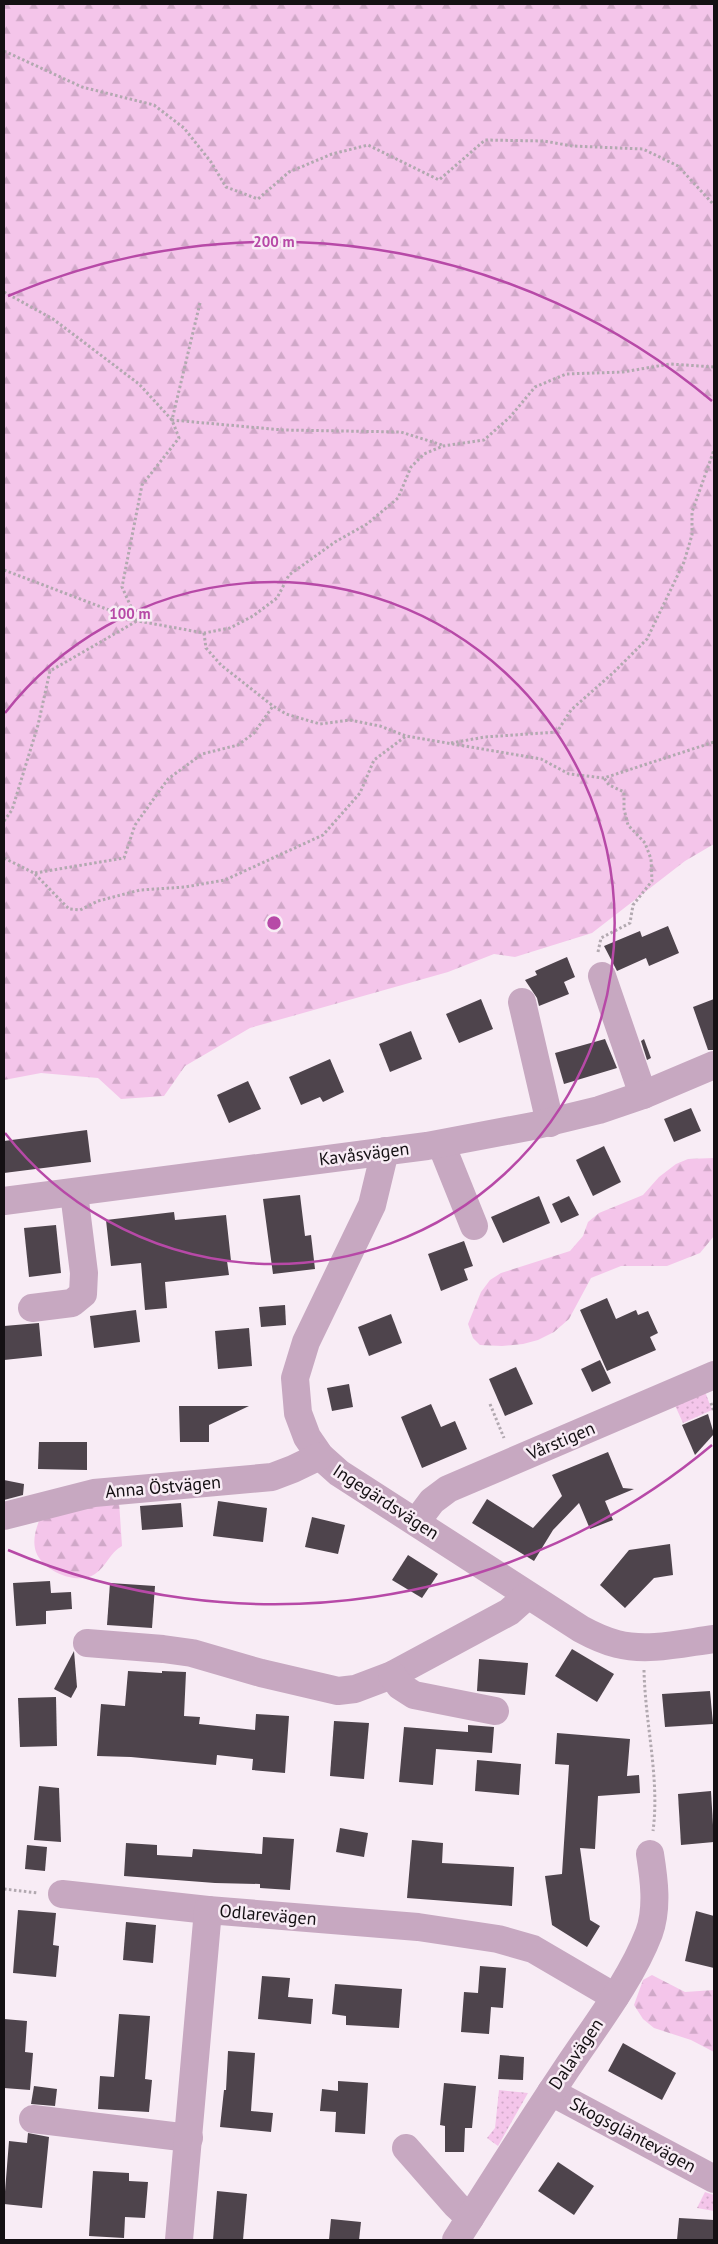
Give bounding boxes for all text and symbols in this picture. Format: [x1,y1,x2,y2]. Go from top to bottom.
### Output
text: 200 m [253,232,295,251]
text: 100 m [109,604,151,623]
centre of rings [265,914,283,932]
street label: Kavåsvägen [317,1137,410,1170]
street label: Vårstigen [522,1416,598,1466]
street label: Ingegärdsvägen [329,1459,444,1544]
street label: Anna Östvägen [104,1470,222,1503]
street label: Odlarevägen [219,1899,318,1930]
street label: Dalavägen [543,2014,608,2094]
street label: Skogsgläntevägen [566,2092,700,2177]

